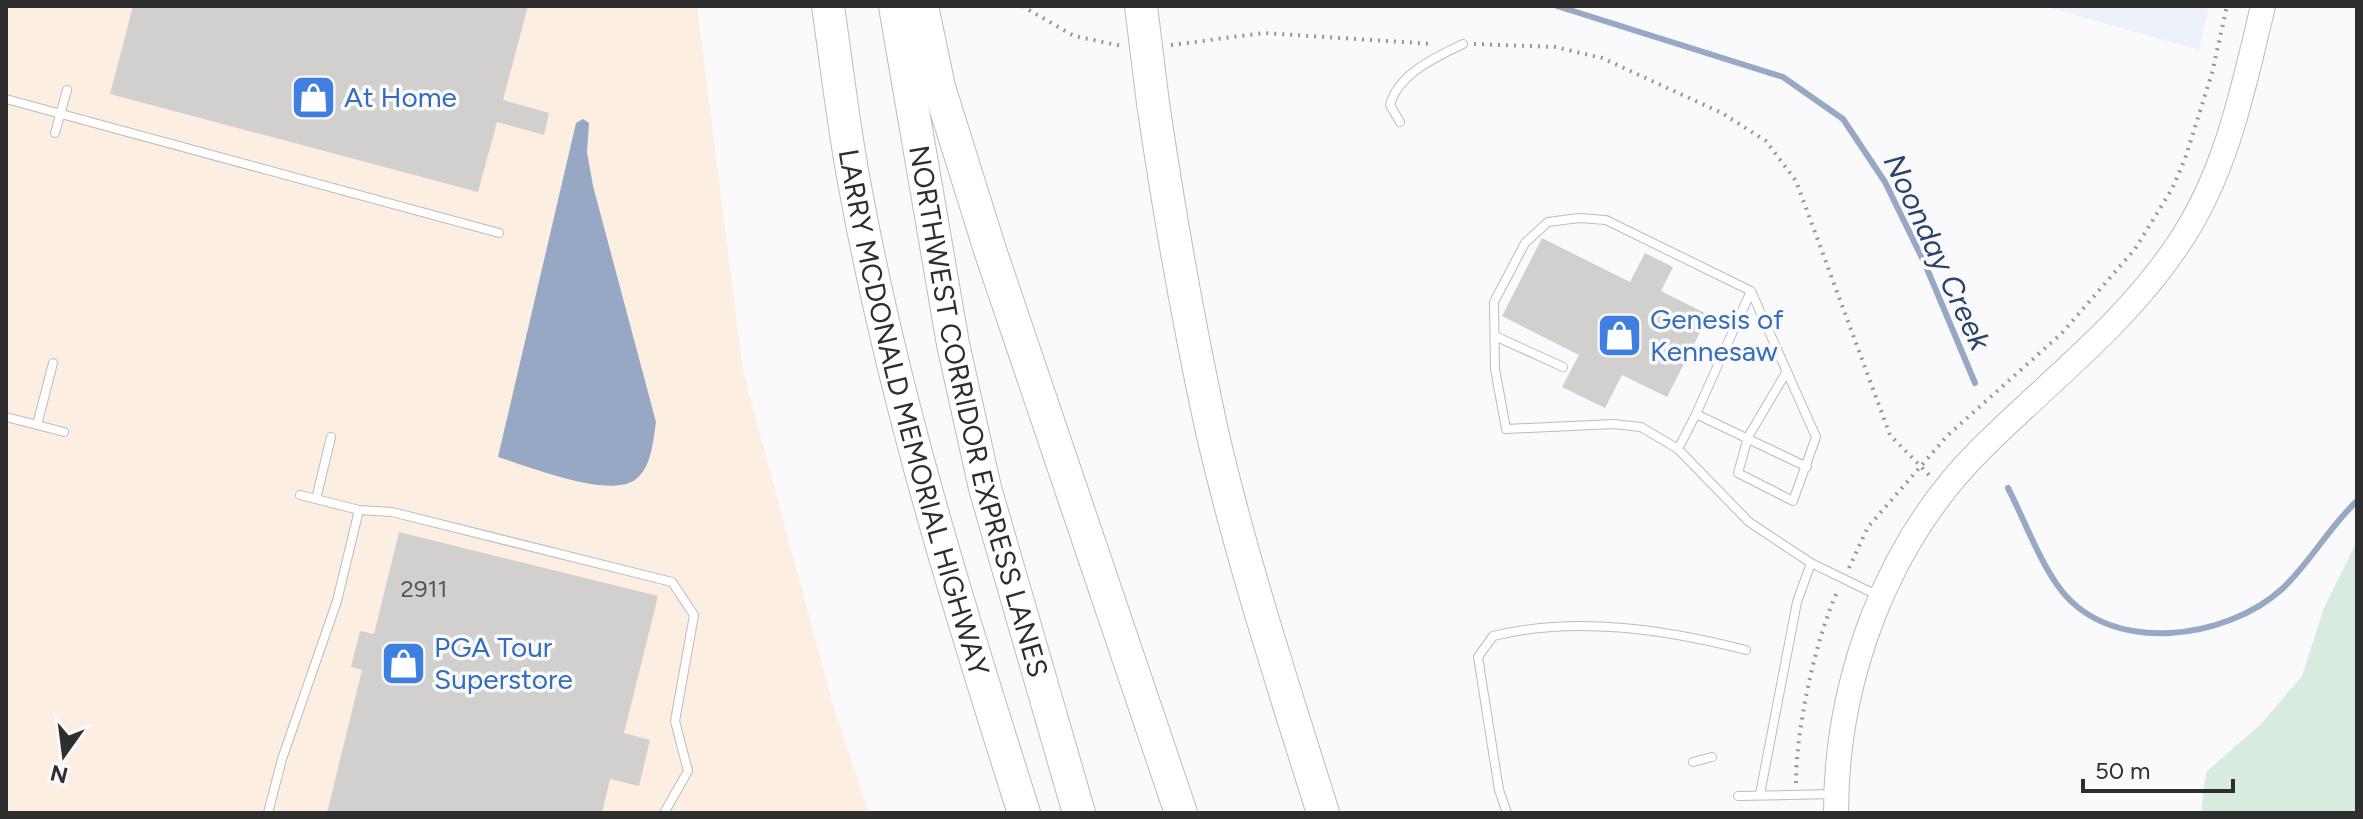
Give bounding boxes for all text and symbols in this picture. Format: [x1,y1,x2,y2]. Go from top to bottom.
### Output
shop icon: At Home [289,73,337,121]
place label: At Home [344,80,457,114]
street label: NORTHWEST CORRIDOR EXPRESS LANES [902,143,1056,681]
street label: LARRY MCDONALD MEMORIAL HIGHWAY [832,147,997,680]
water label: Noonday Creek [1876,148,2000,357]
place label: Genesis of Kennesaw [1650,302,1784,368]
shop icon: Genesis of Kennesaw [1595,311,1643,359]
house number: 2911 [401,574,447,603]
place label: PGA Tour Superstore [434,630,573,696]
shop icon: PGA Tour Superstore [379,639,427,687]
north arrow [24,715,104,795]
scale bar [2083,743,2233,793]
text: 50 m [2095,756,2151,785]
text: N [48,759,71,789]

